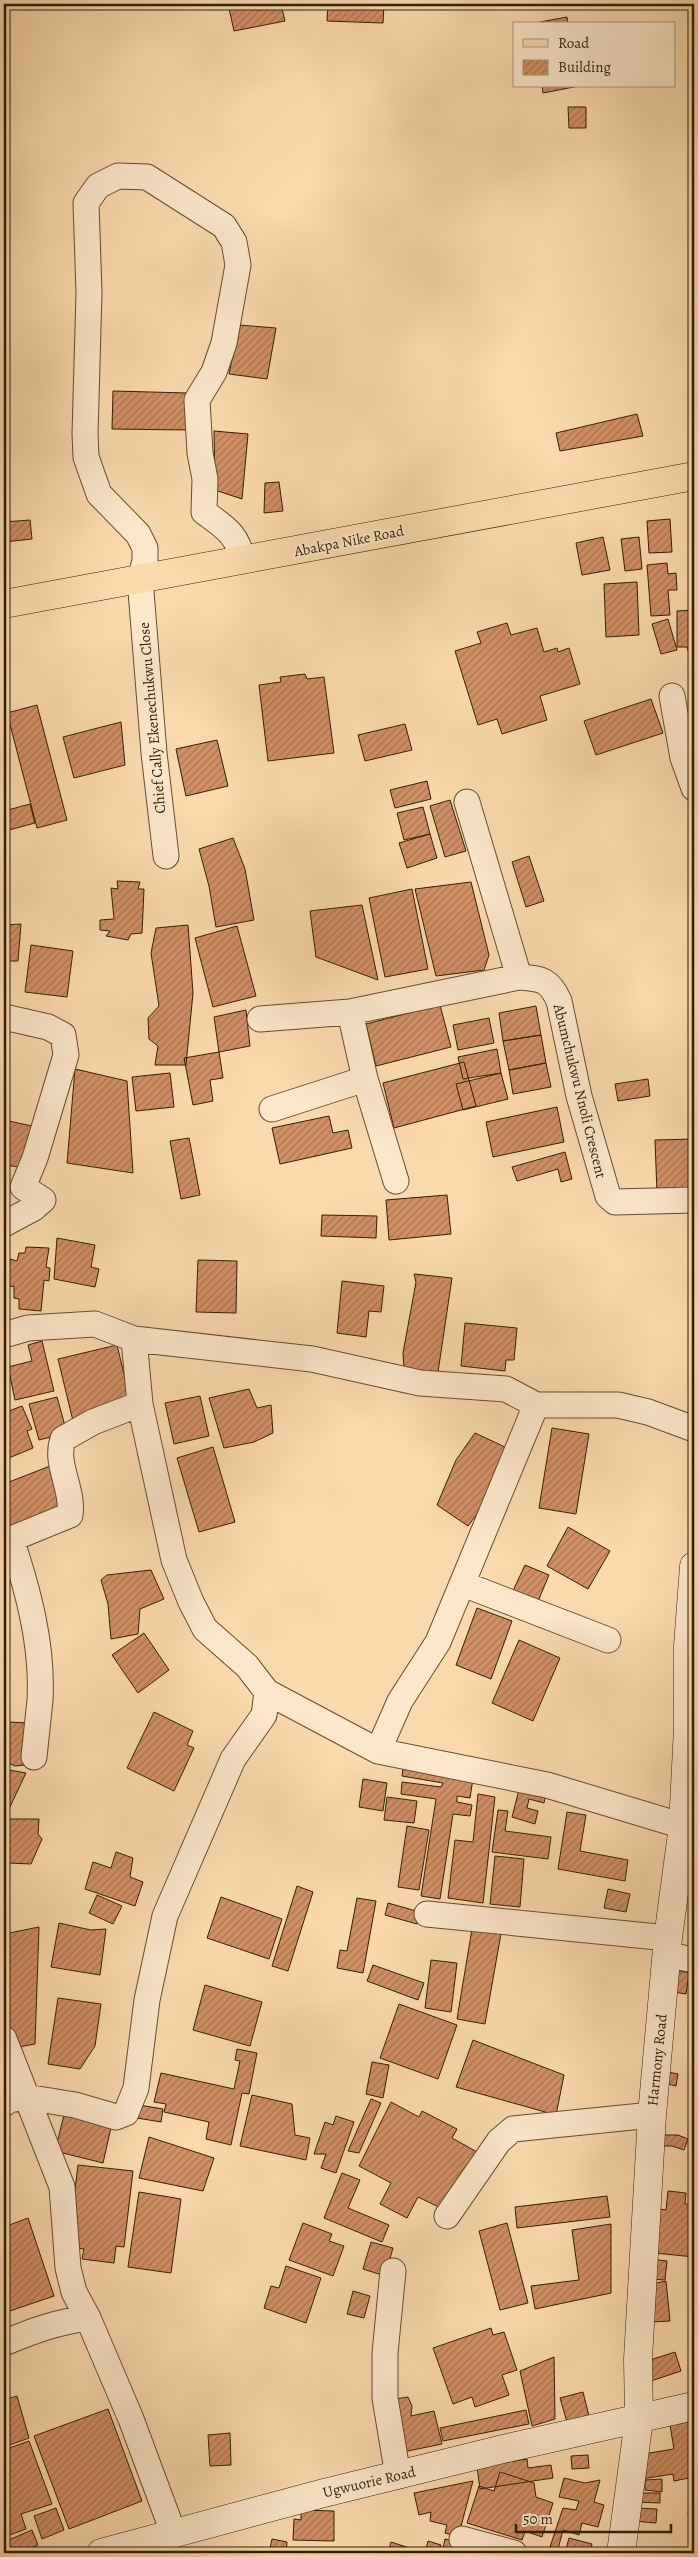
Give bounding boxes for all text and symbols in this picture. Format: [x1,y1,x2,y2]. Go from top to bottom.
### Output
legend [513,22,676,88]
text: Road [558,33,590,53]
text: Building [558,57,611,77]
street label: Abakpa Nike Road [291,520,406,562]
street label: Chief Cally Ekenechukwu Close [134,621,170,815]
street label: Abumchukwu Nnoli Crescent [548,1001,611,1180]
street label: Harmony Road [642,2012,672,2107]
street label: Ugwuorie Road [321,2461,418,2502]
scale bar [516,2502,670,2534]
text: 50 m [523,2509,553,2529]

